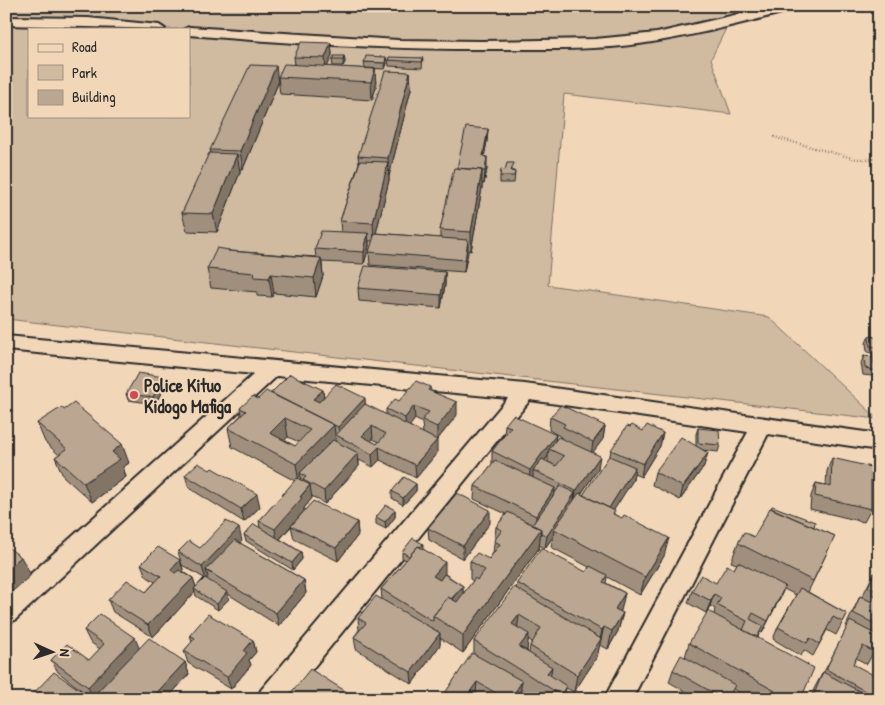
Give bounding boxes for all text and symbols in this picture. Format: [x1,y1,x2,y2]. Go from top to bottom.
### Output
legend [28,28,190,118]
text: Road [72,36,97,57]
text: Park [72,62,97,83]
text: Building [72,86,116,107]
place label: Police Kituo Kidogo Mafiga [144,373,232,420]
marker: Police Kituo Kidogo Mafiga [128,389,140,401]
north arrow [28,628,78,678]
text: N [56,648,75,657]

